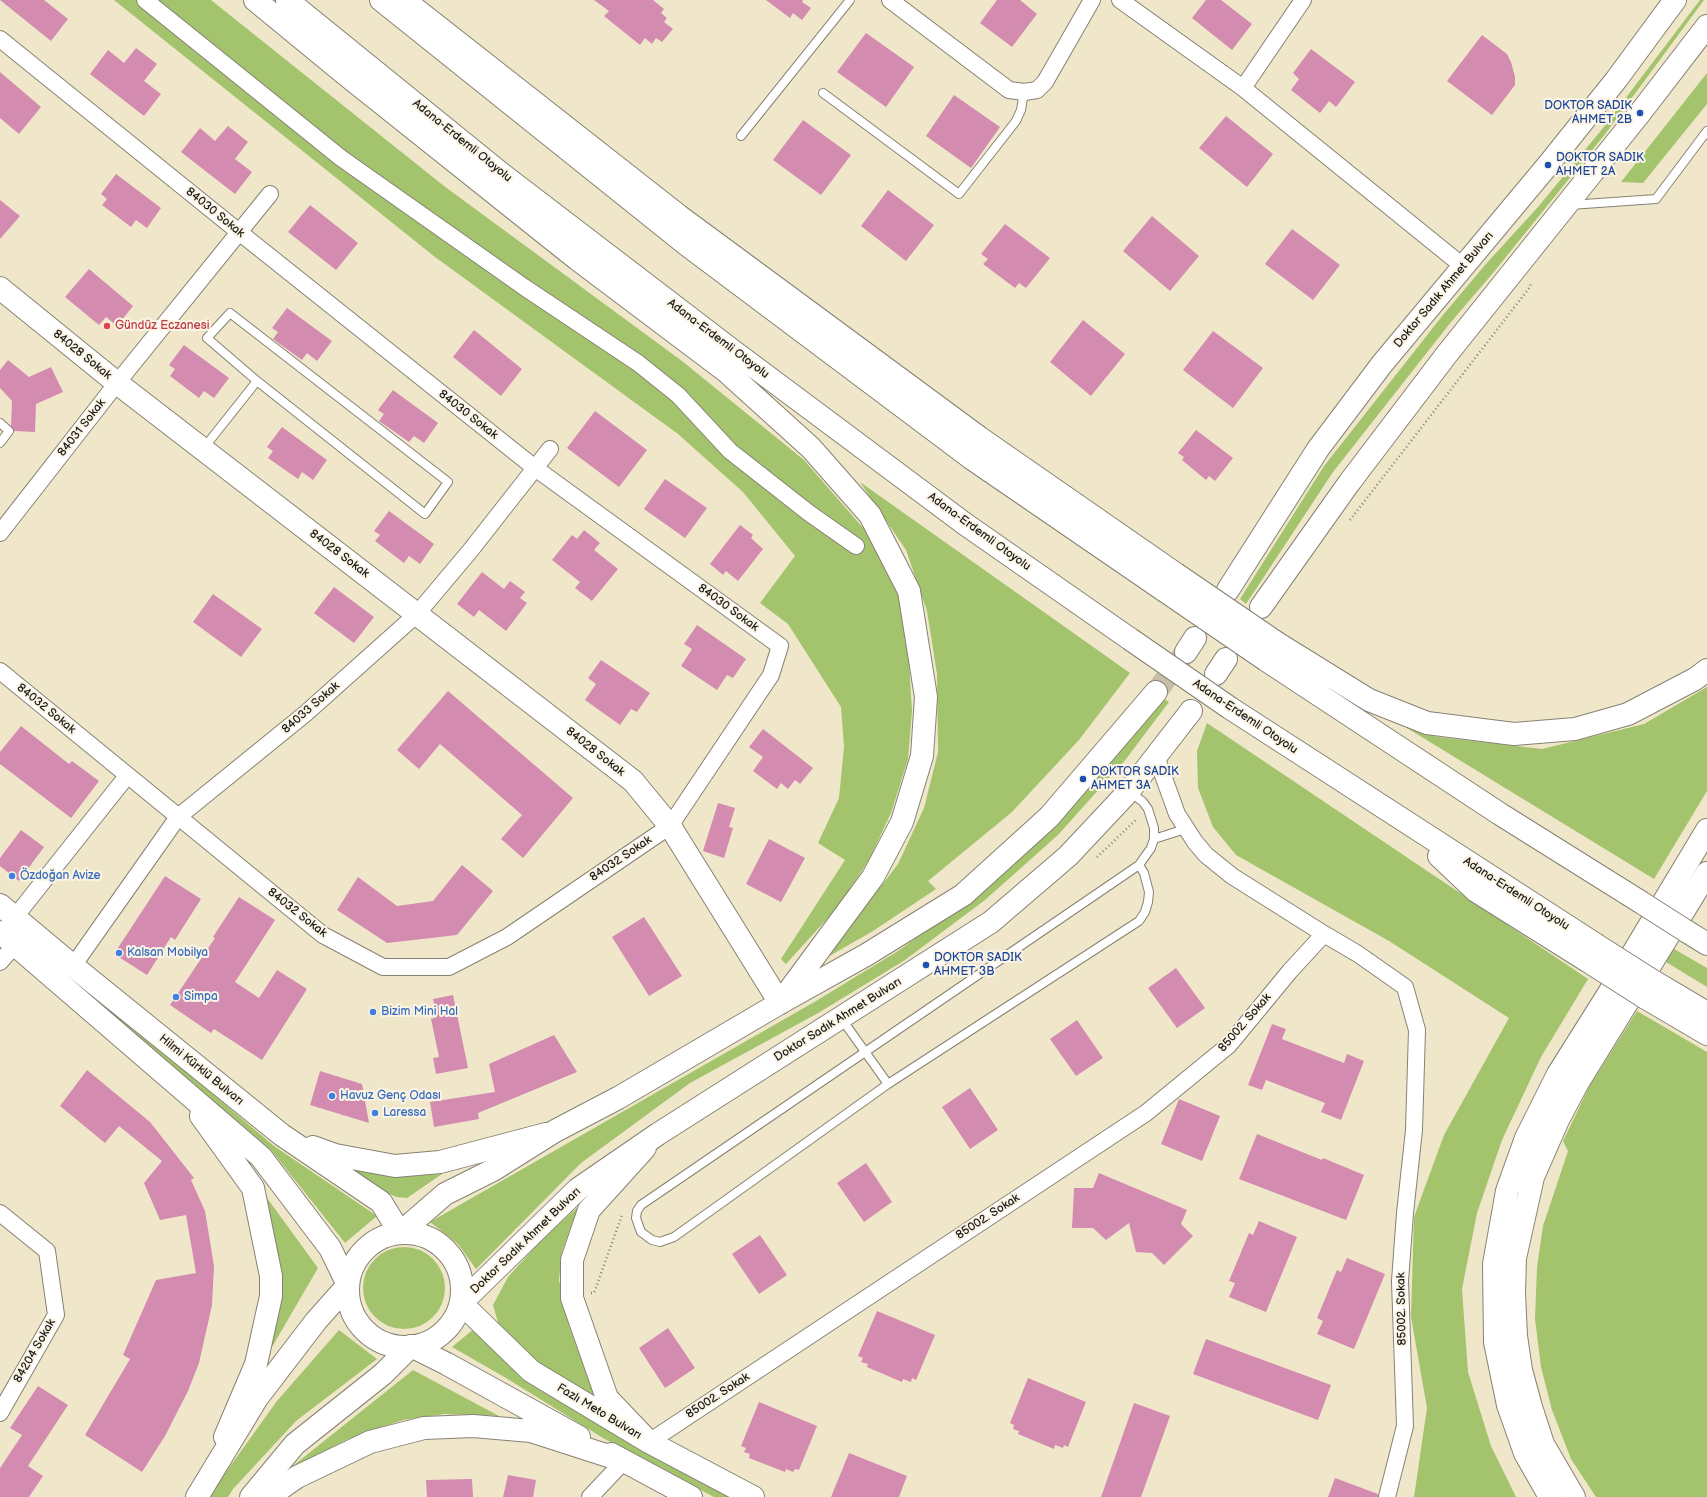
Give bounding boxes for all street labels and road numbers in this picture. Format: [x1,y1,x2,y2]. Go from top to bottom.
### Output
street label: Adana-Erdemli Otoyolu [409,96,515,186]
street label: 84030 Sokak [183,185,247,241]
street label: Doktor Sadık Ahmet Bulvarı [1391,229,1497,351]
street label: Adana-Erdemli Otoyolu [664,296,772,382]
street label: 84028 Sokak [50,327,114,383]
street label: 84030 Sokak [435,387,501,443]
street label: 84031 Sokak [55,396,109,460]
street label: Adana-Erdemli Otoyolu [925,490,1033,574]
street label: 84028 Sokak [306,527,372,581]
street label: 84030 Sokak [695,581,761,635]
street label: Adana-Erdemli Otoyolu [1190,676,1300,758]
street label: 84033 Sokak [279,679,343,737]
street label: 84032 Sokak [14,681,78,737]
street label: 84028 Sokak [563,724,627,780]
street label: 84032 Sokak [587,833,655,885]
street label: Adana-Erdemli Otoyolu [1460,854,1572,934]
street label: 84032 Sokak [264,885,330,941]
street label: Doktor Sadık Ahmet Bulvarı [772,975,904,1065]
street label: 85002. Sokak [1216,991,1274,1055]
street label: Hilmi Kürklü Bulvarı [156,1032,246,1108]
street label: Doktor Sadık Ahmet Bulvarı [468,1185,584,1297]
street label: 85002. Sokak [953,1191,1023,1243]
street label: 85002. Sokak [1394,1272,1410,1346]
street label: 84204 Sokak [11,1316,59,1386]
street label: 85002. Sokak [683,1370,753,1422]
street label: Fazlı Meto Bulvarı [554,1381,644,1443]

